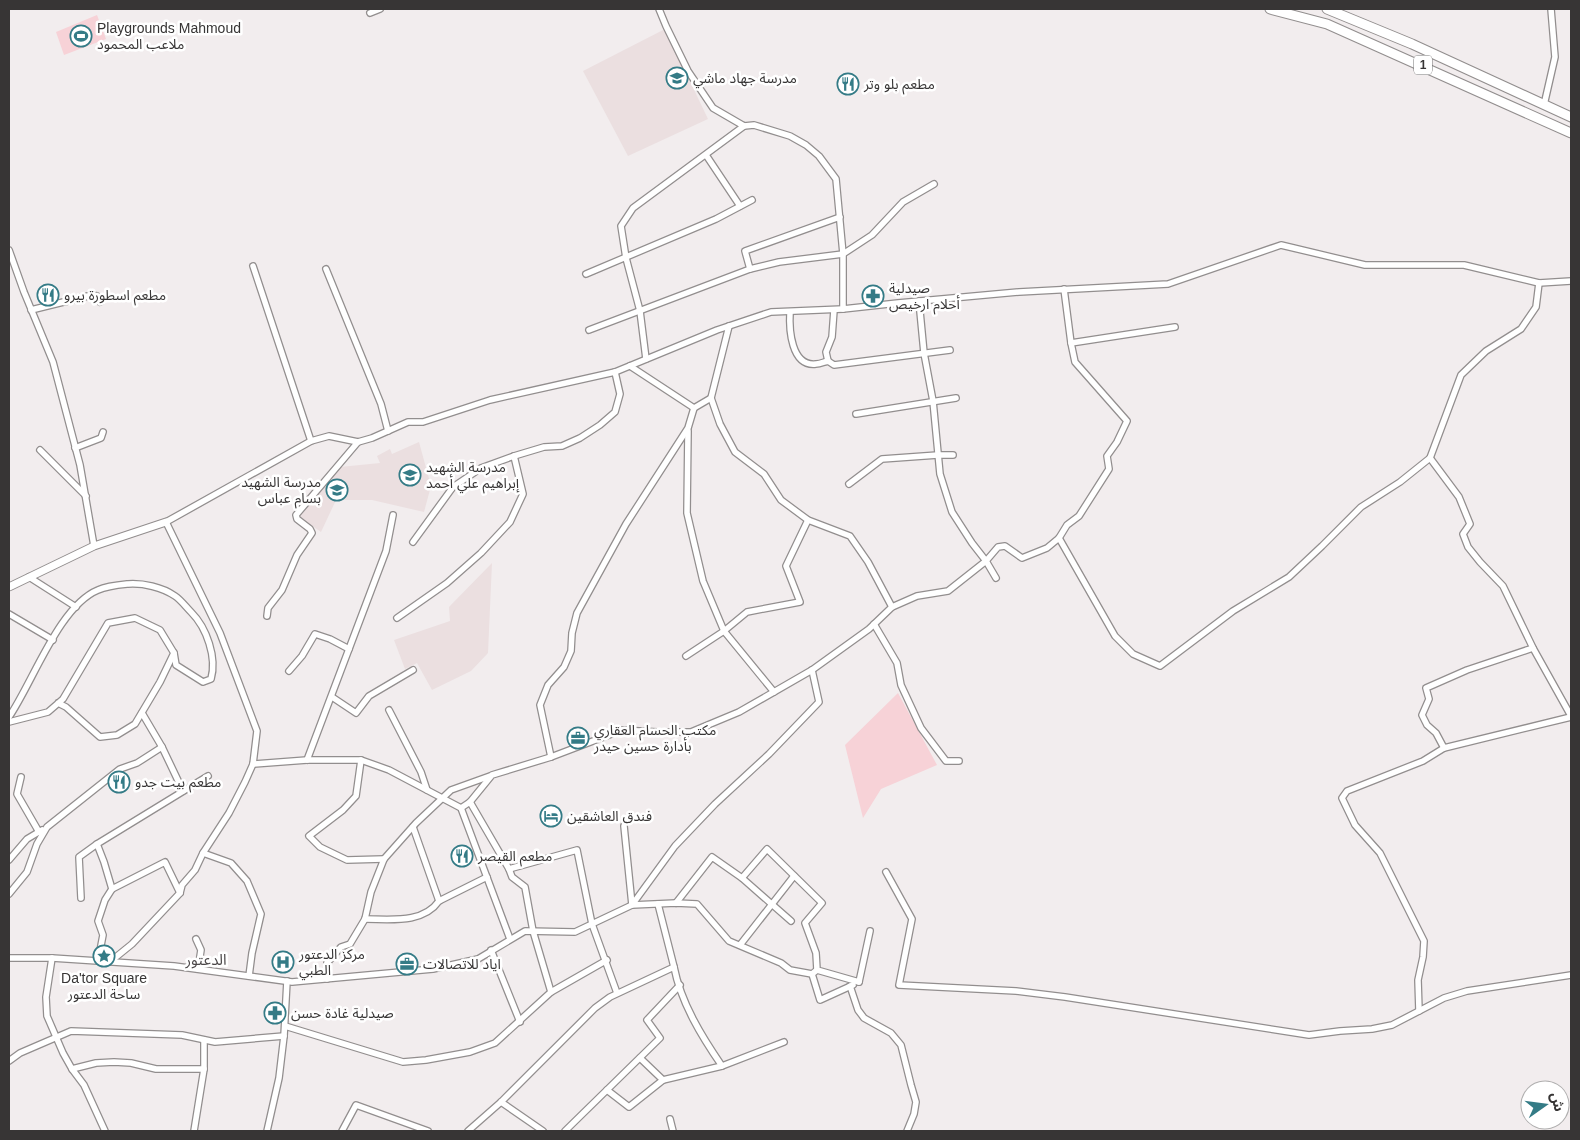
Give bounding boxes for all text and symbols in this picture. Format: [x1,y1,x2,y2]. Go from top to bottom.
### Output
place label: Playgrounds Mahmoud ملاعب المحمود [97,20,241,53]
sports icon: Playgrounds Mahmoud ملاعب المحمود [69,24,93,48]
road number: 1 [1414,56,1432,74]
school or university icon: مدرسة جهاد ماشي [665,66,689,90]
place label: مدرسة جهاد ماشي [693,70,797,89]
restaurant icon: مطعم بلو وتر [836,72,860,96]
place label: مطعم بلو وتر [863,76,935,95]
place label: صيدلية أحلام ارخيص [889,280,960,315]
restaurant icon: مطعم اسطورة بيرو [36,283,60,307]
pharmacy icon: صيدلية أحلام ارخيص [861,284,885,308]
place label: مطعم اسطورة بيرو [64,287,166,306]
place label: مدرسة الشهيد إبراهيم علي أحمد [426,459,520,494]
school or university icon: مدرسة الشهيد إبراهيم علي أحمد [398,463,422,487]
place label: مدرسة الشهيد بسام عباس [241,474,321,509]
school or university icon: مدرسة الشهيد بسام عباس [325,478,349,502]
place label: مكتب الحسام العقاري بأدارة حسين حيدر [593,722,716,755]
office icon: مكتب الحسام العقاري بأدارة حسين حيدر [566,726,590,750]
restaurant icon: مطعم بيت جدو [107,770,131,794]
place label: مطعم بيت جدو [135,774,221,793]
hotel icon: فندق العاشقين [539,804,563,828]
place label: فندق العاشقين [567,808,652,825]
restaurant icon: مطعم القيصر [450,844,474,868]
place label: مطعم القيصر [477,848,552,867]
place icon: Da'tor Square ساحة الدعتور [92,944,116,968]
place label: مركز الدعتور الطبي [298,946,365,981]
hospital icon: مركز الدعتور الطبي [271,950,295,974]
district label: الدعتور [184,951,227,969]
office icon: اياد للاتصالات [395,952,419,976]
place label: اياد للاتصالات [423,956,501,972]
place label: Da'tor Square ساحة الدعتور [61,970,147,1003]
pharmacy icon: صيدلية غادة حسن [263,1001,287,1025]
place label: صيدلية غادة حسن [291,1005,394,1022]
north arrow [1520,1080,1570,1130]
text: ش [1548,1091,1568,1113]

